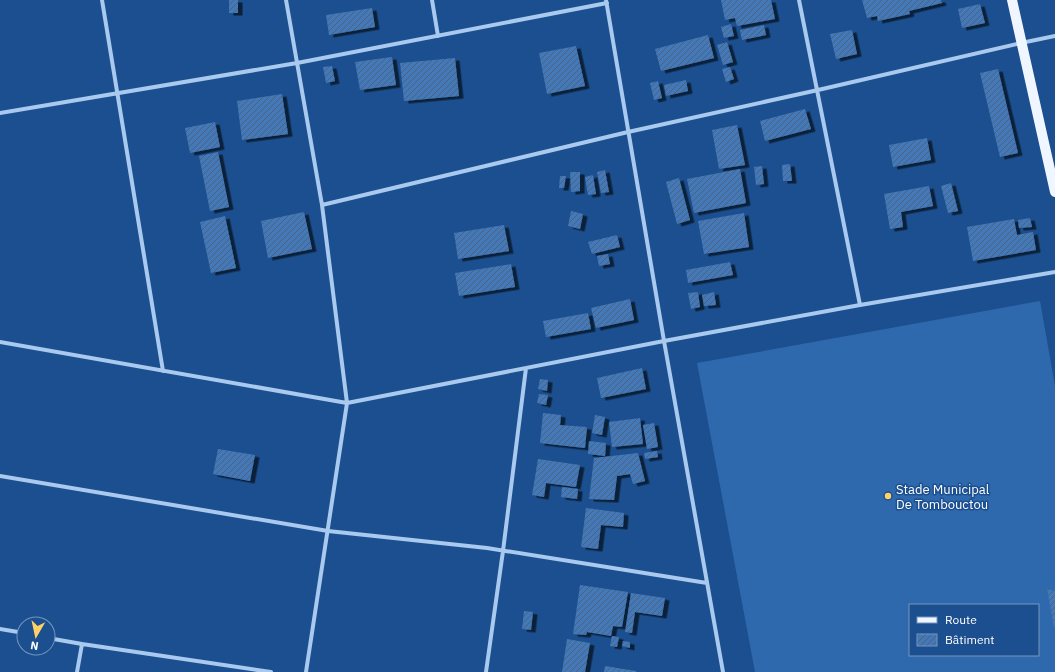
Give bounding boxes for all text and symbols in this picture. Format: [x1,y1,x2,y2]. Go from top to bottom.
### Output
place label: Stade Municipal De Tombouctou [896,481,990,513]
marker: Stade Municipal De Tombouctou [883,491,893,501]
legend [909,604,1039,656]
text: Route [945,612,977,627]
north arrow [16,616,56,656]
text: Bâtiment [945,632,995,647]
text: N [29,638,39,653]

